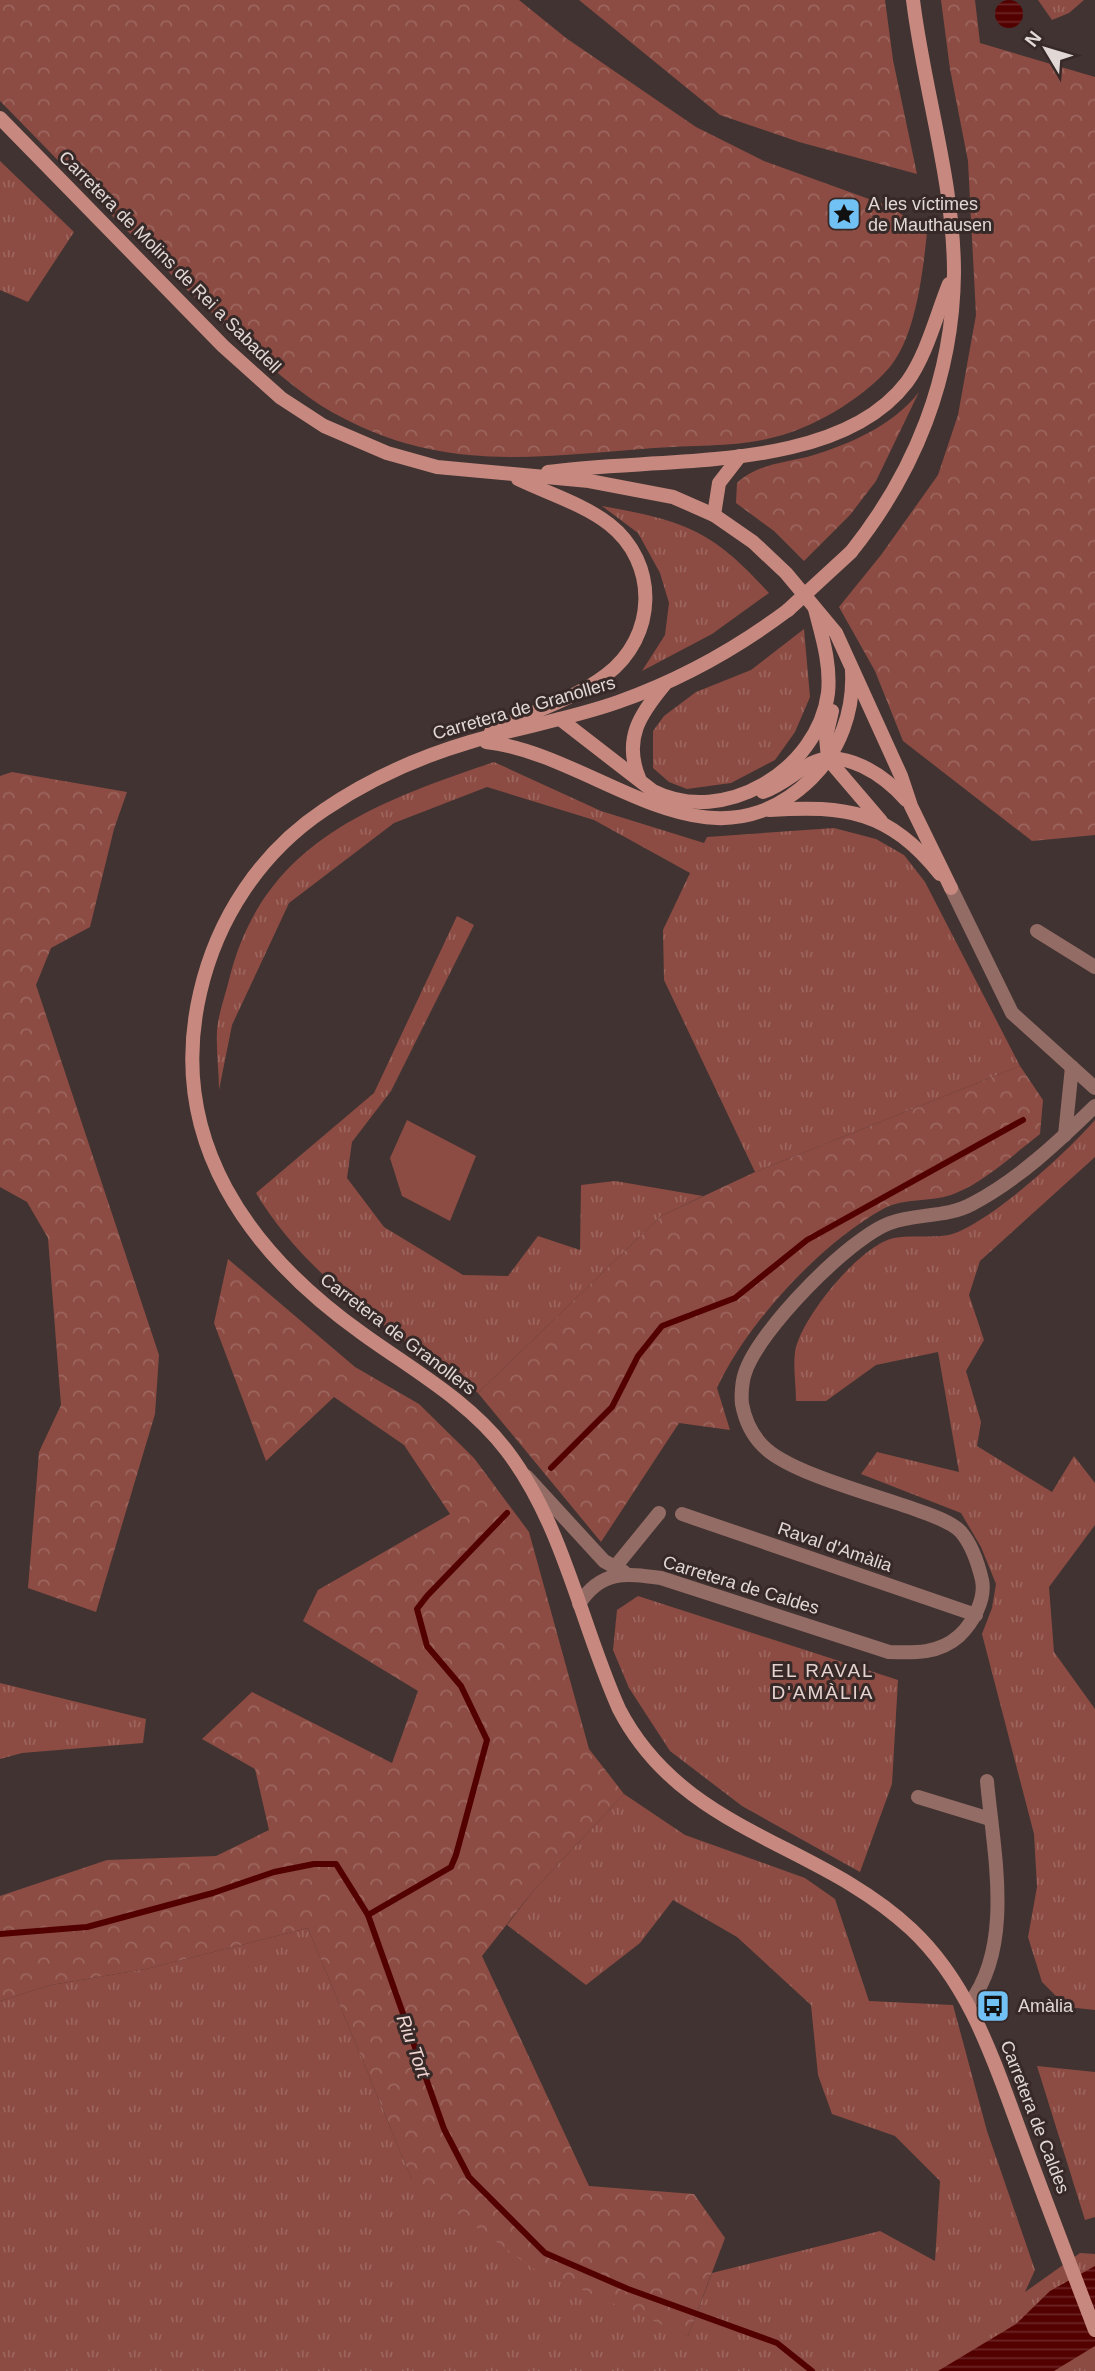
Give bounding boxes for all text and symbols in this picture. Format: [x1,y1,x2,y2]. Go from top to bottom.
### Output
north arrow [1011,14,1081,84]
text: N [1020,27,1045,51]
street label: Carretera de Molins de Rei a Sabadell [55,147,285,377]
place label: A les víctimes de Mauthausen [868,194,992,235]
place icon: A les víctimes de Mauthausen [825,195,863,233]
street label: Carretera de Granollers [430,672,618,744]
street label: Carretera de Granollers [316,1269,480,1399]
street label: Raval d'Amàlia [775,1518,896,1576]
street label: Carretera de Caldes [661,1552,821,1618]
district label: EL RAVAL D'AMÀLIA [771,1660,875,1703]
bus stop icon: Amàlia [974,1987,1012,2025]
place label: Amàlia [1018,1996,1074,2016]
water label: Riu Tort [392,2012,435,2081]
street label: Carretera de Caldes [997,2038,1073,2196]

